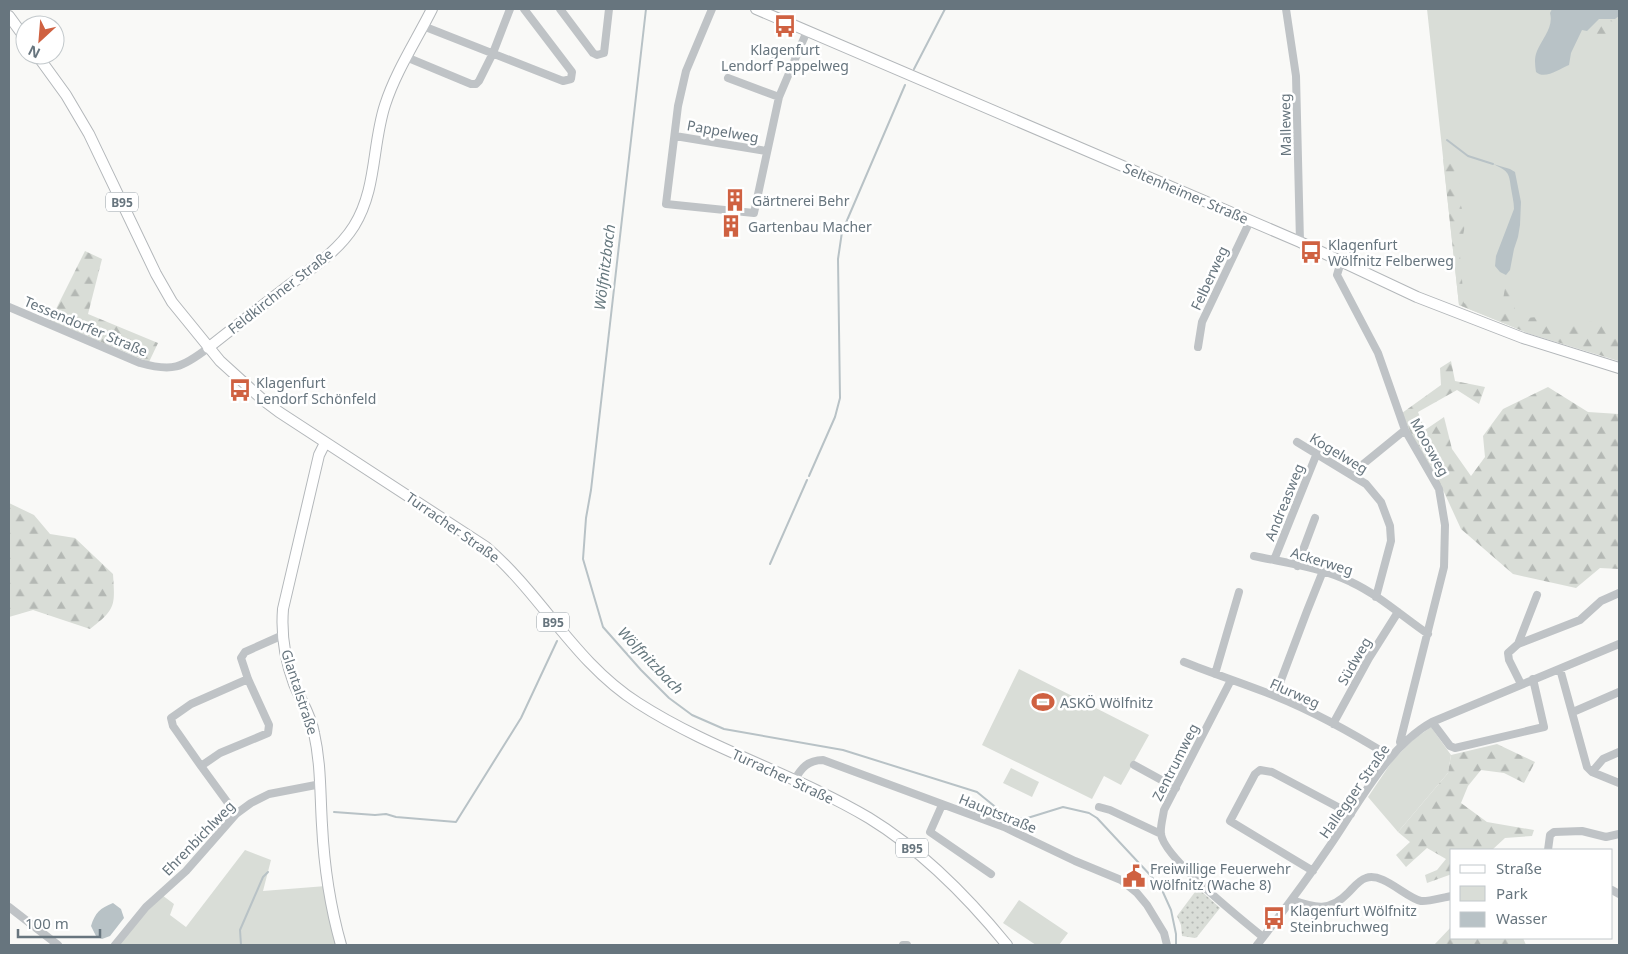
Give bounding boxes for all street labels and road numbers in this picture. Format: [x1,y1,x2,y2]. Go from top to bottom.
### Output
street label: Malleweg [1275,93,1295,157]
street label: Pappelweg [686,115,760,147]
street label: Seltenheimer Straße [1121,158,1252,228]
road number: B95 [106,192,138,212]
street label: Felberweg [1186,243,1232,313]
street label: Feldkirchner Straße [224,244,336,338]
street label: Tessendorfer Straße [21,291,151,361]
street label: Moosweg [1406,414,1454,480]
street label: Kogelweg [1306,428,1372,478]
street label: Andreasweg [1260,461,1308,543]
street label: Turracher Straße [402,488,504,566]
street label: Ackerweg [1288,543,1356,579]
road number: B95 [537,612,569,632]
street label: Südweg [1333,634,1375,688]
street label: Glantalstraße [277,647,323,737]
street label: Flurweg [1267,674,1323,712]
street label: Zentrumweg [1147,720,1203,804]
street label: Hallegger Straße [1314,740,1394,842]
street label: Turracher Straße [729,744,837,808]
street label: Hauptstraße [956,789,1040,837]
street label: Ehrenbichlweg [157,796,239,880]
road number: B95 [896,838,928,858]

